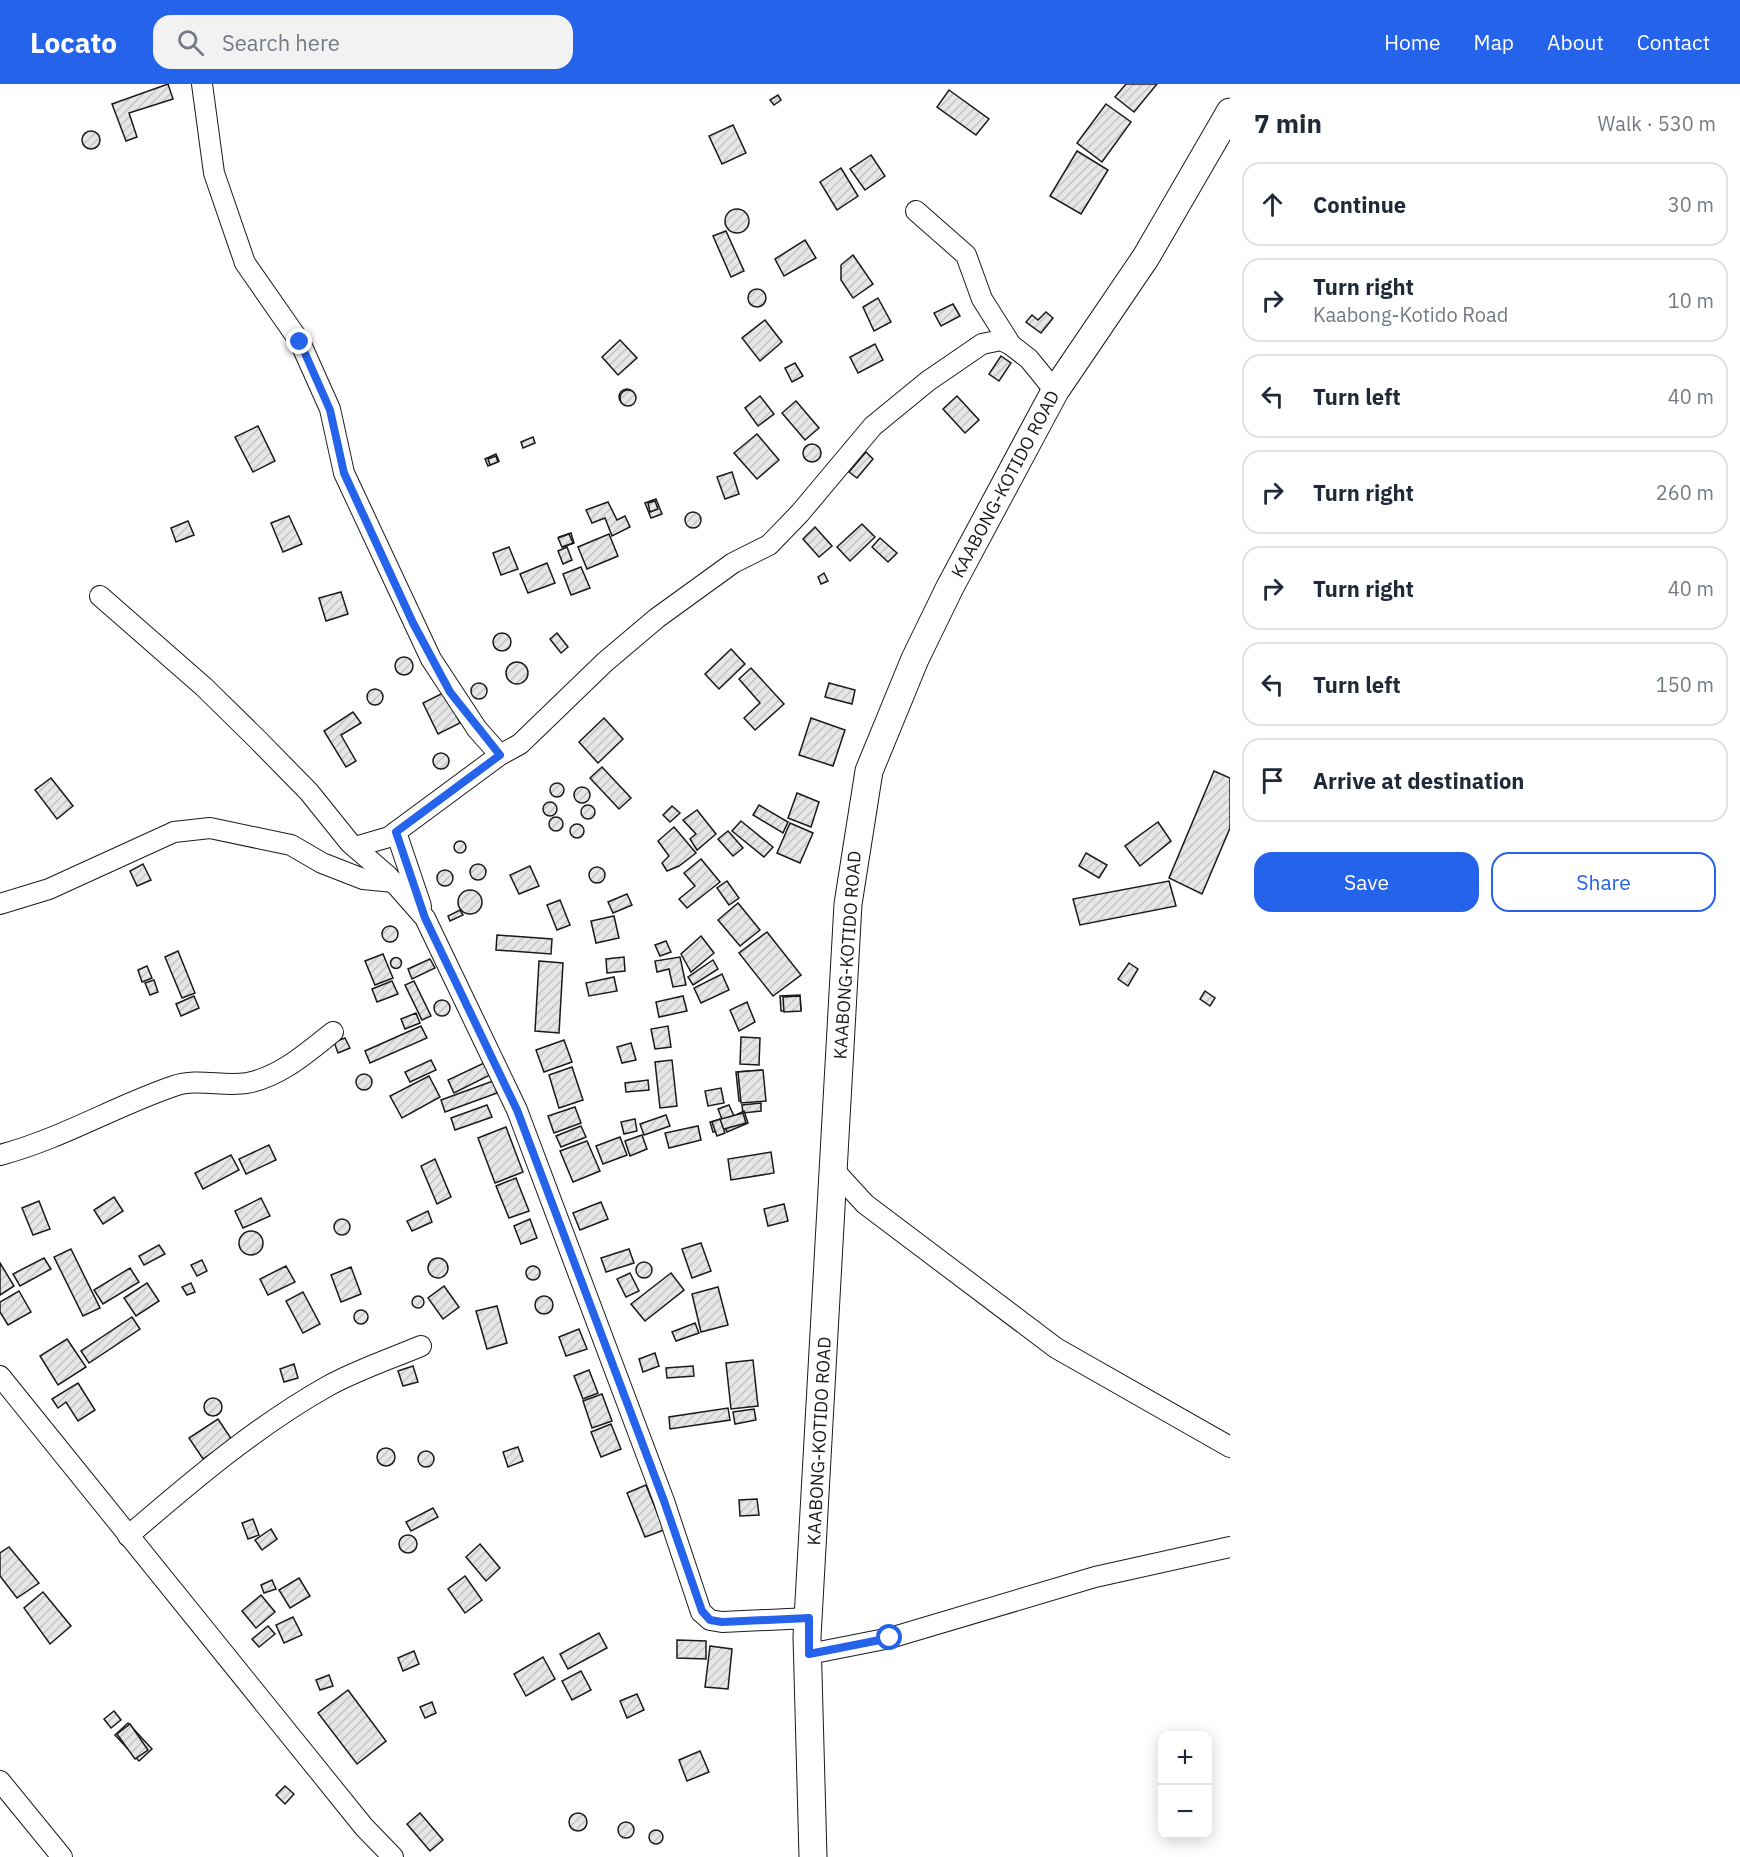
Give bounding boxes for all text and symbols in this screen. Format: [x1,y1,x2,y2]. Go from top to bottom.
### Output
search box [153,15,573,69]
text: Locato [30,24,117,61]
icon: search [174,26,207,59]
text: Search here [222,28,340,57]
text: Home [1384,28,1441,56]
text: Map [1474,28,1514,56]
text: About [1547,28,1604,56]
text: Contact [1637,28,1710,56]
text: 7 min [1254,106,1322,140]
text: Walk · 530 m [1598,110,1716,137]
icon: ahead [1256,188,1289,221]
text: Continue [1313,190,1406,219]
text: 30 m [1668,191,1714,218]
text: Turn right [1313,272,1414,301]
icon: right [1256,284,1289,317]
text: 10 m [1668,287,1714,314]
text: Kaabong-Kotido Road [1313,301,1508,328]
route end [286,328,312,354]
icon: left [1256,380,1289,413]
text: Turn left [1313,382,1401,411]
text: 40 m [1668,383,1714,410]
street label: KAABONG-KOTIDO ROAD [946,386,1064,582]
icon: right [1256,476,1289,509]
text: Turn right [1313,478,1414,507]
text: 260 m [1656,479,1714,506]
icon: right [1256,572,1289,605]
text: Turn right [1313,574,1414,603]
text: 40 m [1668,575,1714,602]
icon: left [1256,668,1289,701]
text: Turn left [1313,670,1401,699]
text: 150 m [1656,671,1714,698]
icon: arrive [1256,764,1289,797]
text: Arrive at destination [1313,766,1524,795]
street label: KAABONG-KOTIDO ROAD [828,850,866,1060]
button: Save [1254,852,1479,912]
button: Share [1491,852,1716,912]
street label: KAABONG-KOTIDO ROAD [802,1336,836,1546]
route start [876,1624,902,1650]
map controls [1158,1731,1212,1839]
button: + [1158,1731,1212,1785]
button: − [1158,1785,1212,1839]

